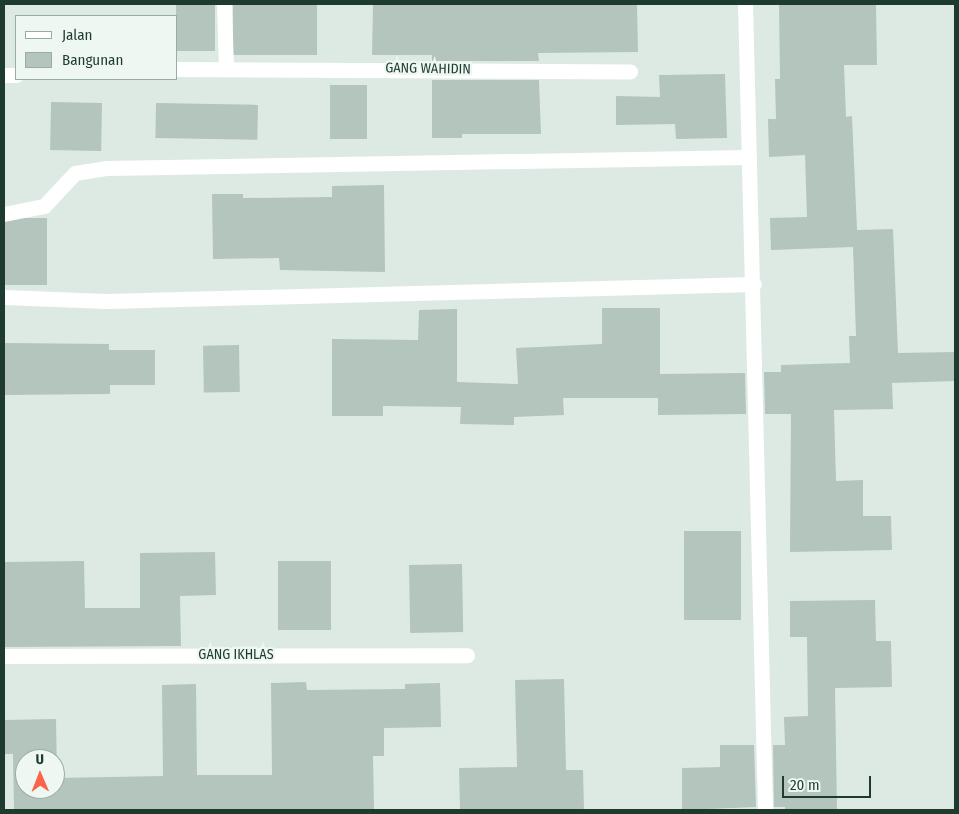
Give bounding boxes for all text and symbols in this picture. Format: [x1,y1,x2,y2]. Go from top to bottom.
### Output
legend [15,15,178,80]
text: Jalan [62,26,92,44]
text: Bangunan [62,51,123,69]
street label: GANG WAHIDIN [385,60,471,78]
street label: GANG IKHLAS [198,647,274,663]
north arrow [15,749,65,799]
text: U [35,751,44,768]
scale bar [784,766,873,798]
text: 20 m [790,776,820,794]

